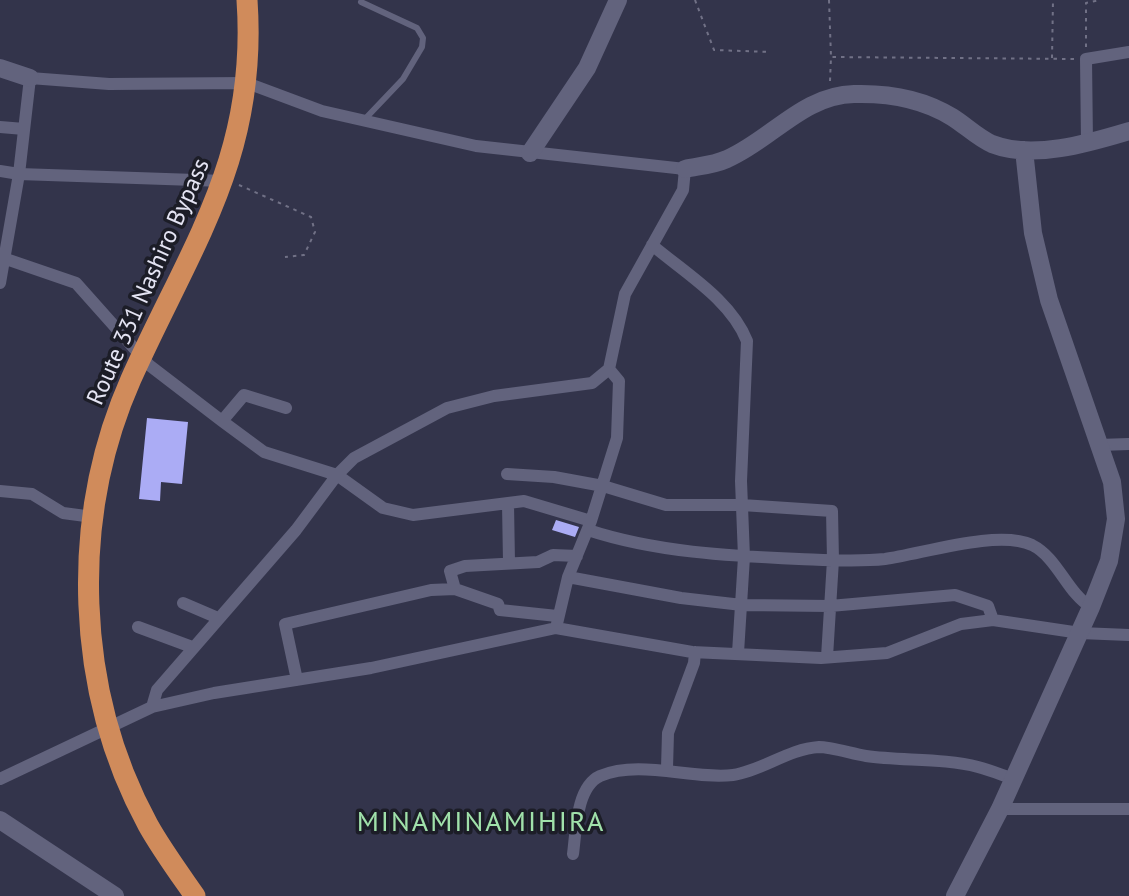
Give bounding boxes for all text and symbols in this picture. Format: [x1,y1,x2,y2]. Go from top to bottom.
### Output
street label: Route 331 Nashiro Bypass [82,154,216,410]
district label: MINAMINAMIHIRA [358,806,604,840]

